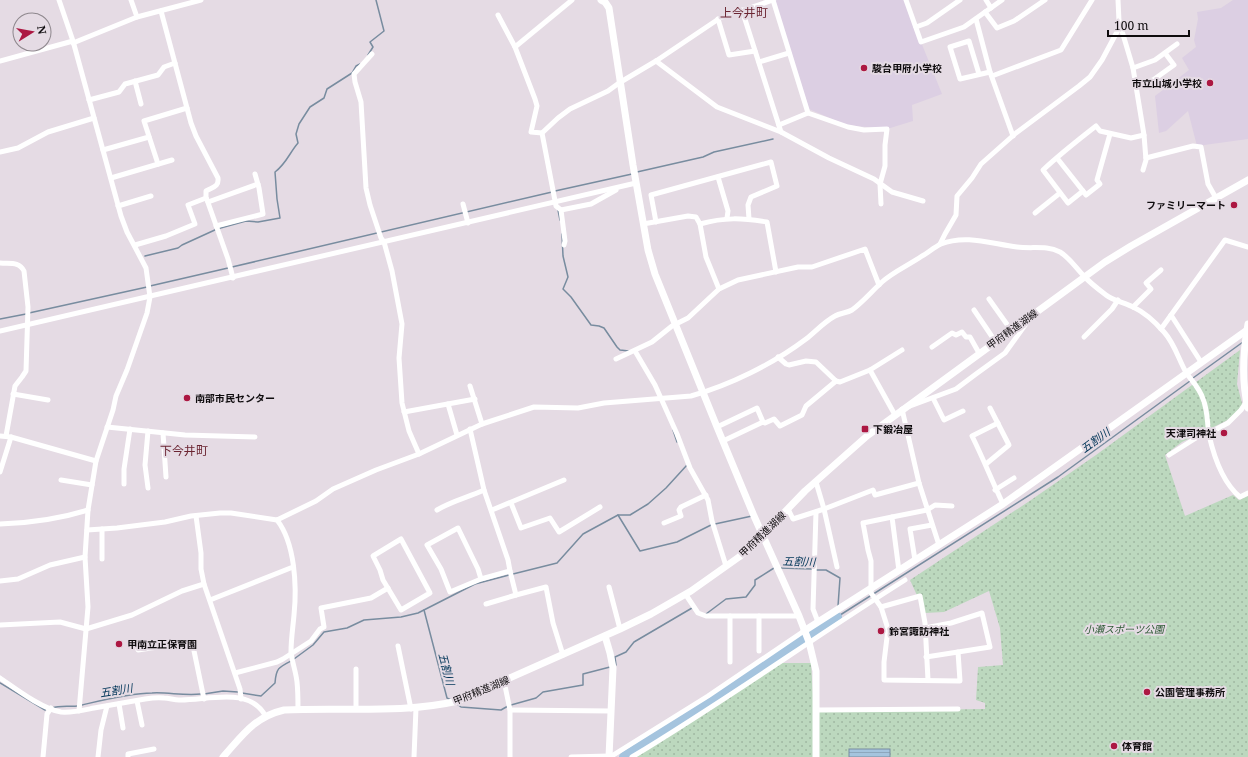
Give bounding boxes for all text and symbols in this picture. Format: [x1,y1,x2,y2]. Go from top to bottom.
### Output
district label: 上今井町 [720,4,768,21]
north arrow [12,12,52,52]
scale bar [1108,12,1189,38]
text: 100 m [1114,17,1149,34]
text: N [34,24,51,36]
place label: 駿台甲府小学校 [871,61,942,75]
marker: 駿台甲府小学校 [859,63,869,73]
place label: 市立山城小学校 [1132,76,1202,90]
marker: 市立山城小学校 [1205,78,1215,88]
place label: ファミリーマート [1146,198,1226,212]
marker: ファミリーマート [1229,200,1239,210]
street label: 甲府精進湖線 [984,306,1040,352]
place label: 南部市民センター [195,391,275,405]
marker: 南部市民センター [182,393,192,403]
place label: 下鍛冶屋 [873,422,913,436]
marker: 下鍛冶屋 [860,424,870,434]
water label: 五割川 [1077,424,1114,456]
place label: 天津司神社 [1166,426,1217,440]
marker: 天津司神社 [1219,428,1229,438]
district label: 下今井町 [160,442,208,459]
street label: 甲府精進湖線 [736,508,788,560]
water label: 五割川 [782,553,817,569]
park label: 小瀬スポーツ公園 [1084,622,1166,636]
place label: 鈴宮諏訪神社 [889,624,950,638]
marker: 鈴宮諏訪神社 [876,626,886,636]
place label: 甲南立正保育園 [127,637,197,651]
marker: 甲南立正保育園 [114,639,124,649]
water label: 五割川 [435,651,459,688]
street label: 甲府精進湖線 [451,672,511,708]
water label: 五割川 [99,680,134,700]
place label: 公園管理事務所 [1155,685,1225,699]
marker: 公園管理事務所 [1142,687,1152,697]
place label: 体育館 [1121,739,1152,753]
marker: 体育館 [1109,741,1119,751]

